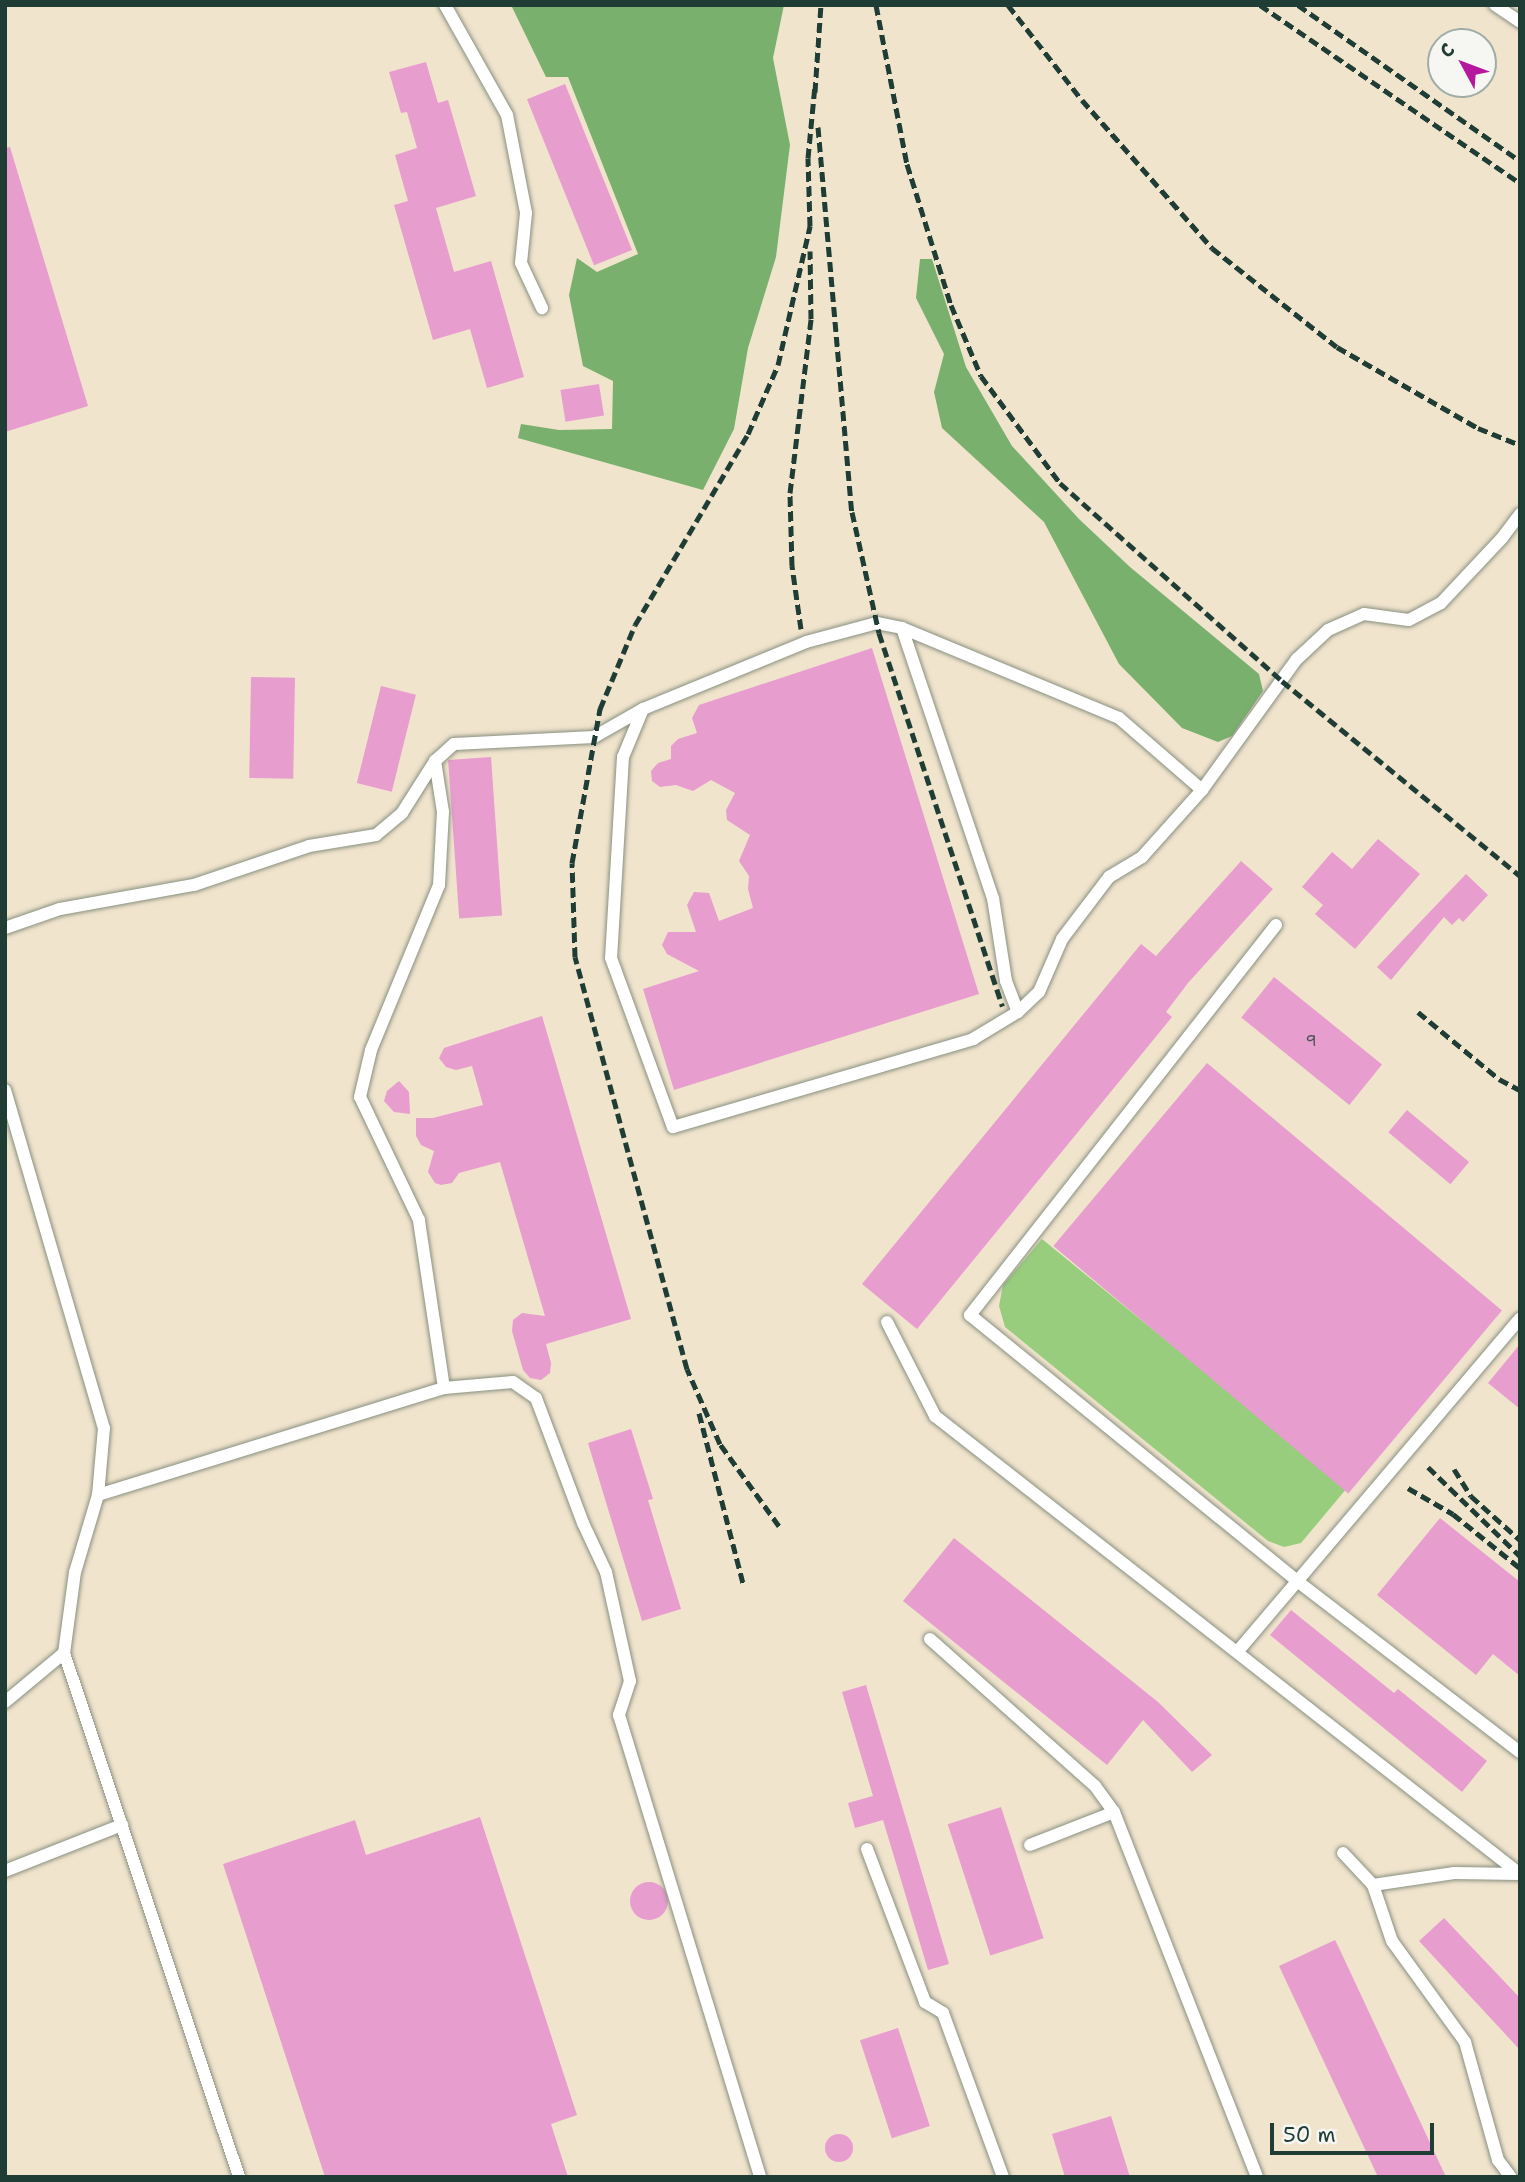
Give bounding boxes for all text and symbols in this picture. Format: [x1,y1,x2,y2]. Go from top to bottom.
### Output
north arrow [1427,28,1497,98]
text: С [1434,38,1461,63]
house number: 9 [1305,1031,1317,1051]
scale bar [1273,2108,1438,2152]
text: 50 m [1283,2121,1336,2149]

